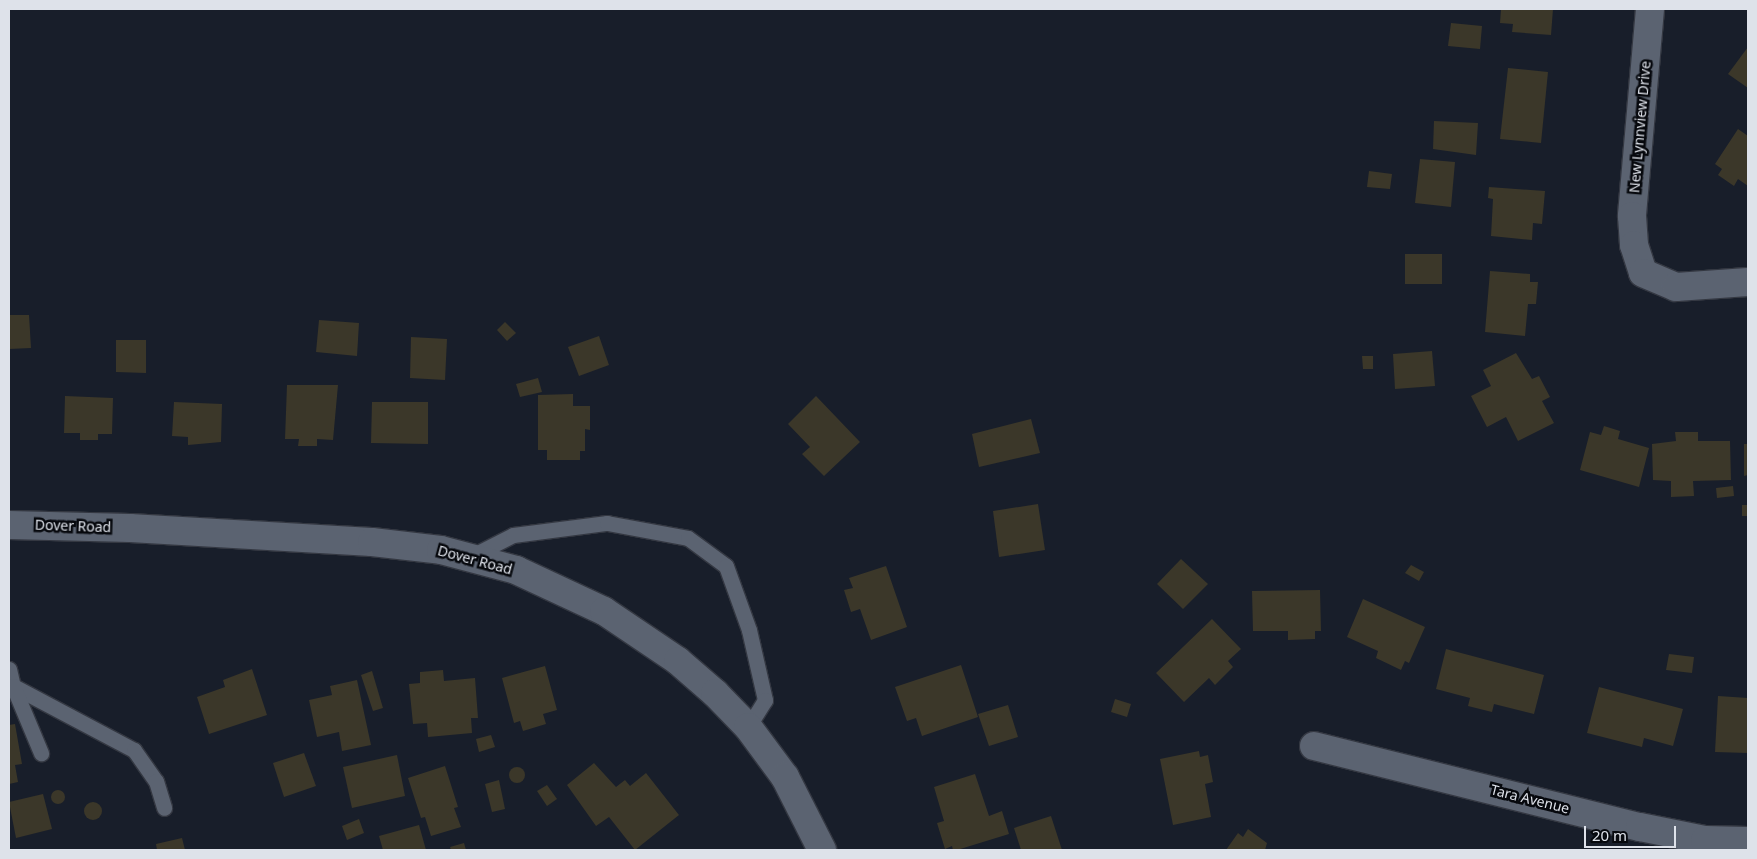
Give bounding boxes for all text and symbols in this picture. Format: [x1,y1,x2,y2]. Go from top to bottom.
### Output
street label: New Lynnview Drive [1626,60,1654,194]
street label: Dover Road [34,516,112,536]
street label: Dover Road [436,542,514,578]
street label: Tara Avenue [1489,781,1571,817]
scale bar [1587,816,1680,848]
text: 20 m [1592,825,1627,845]

